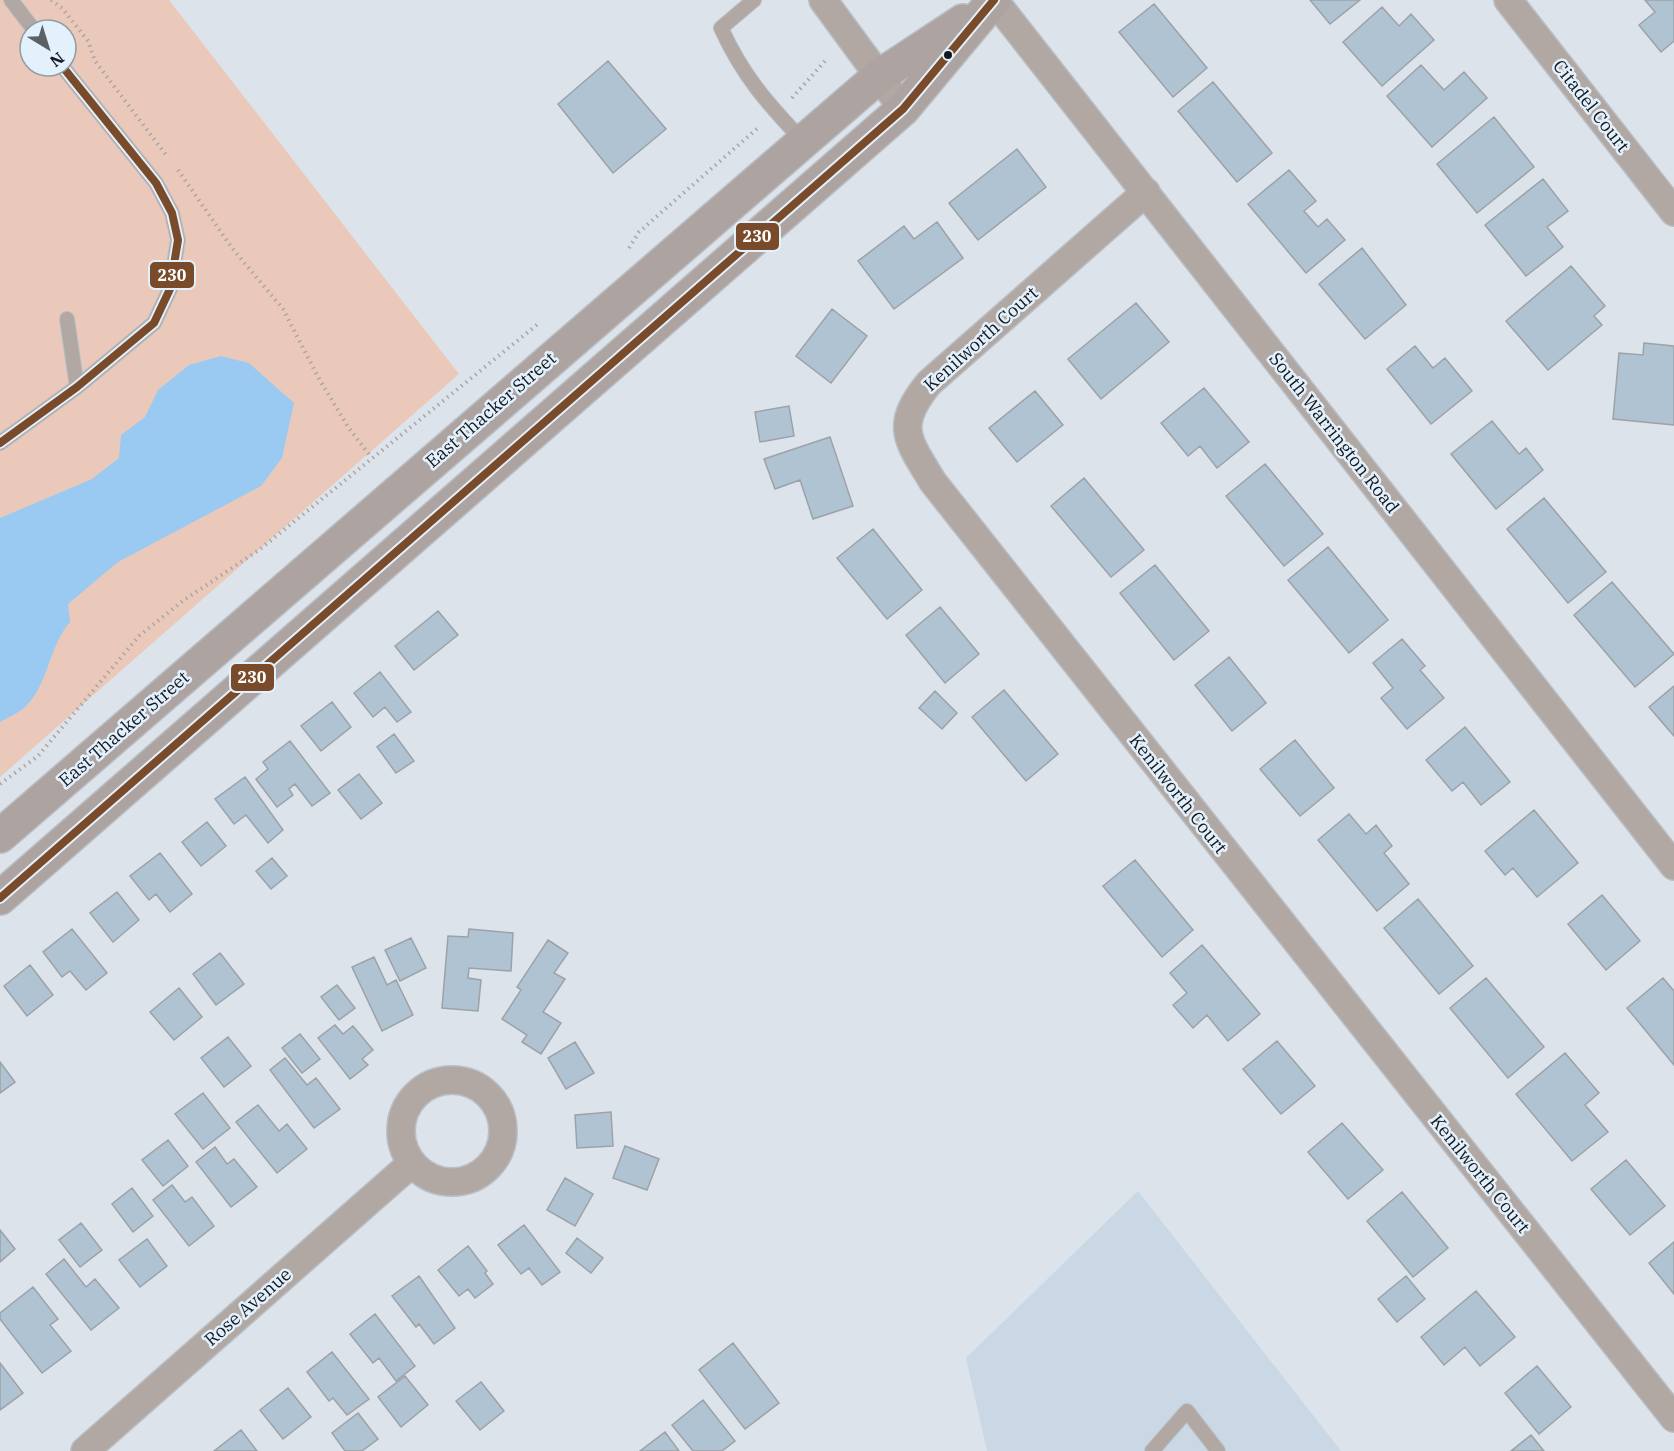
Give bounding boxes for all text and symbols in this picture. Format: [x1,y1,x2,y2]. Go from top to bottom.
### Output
north arrow [18,18,78,78]
text: N [46,48,68,72]
unlabelled marker [942,49,954,61]
street label: Citadel Court [1548,55,1635,157]
line badge: 230 [735,222,780,251]
text: 230 [743,226,772,246]
line badge: 230 [149,261,195,289]
text: 230 [158,265,187,285]
street label: Kenilworth Court [919,281,1043,396]
street label: East Thacker Street [421,347,561,473]
street label: South Warrington Road [1264,348,1404,518]
line badge: 230 [230,663,275,692]
street label: East Thacker Street [54,666,194,792]
text: 230 [238,667,267,687]
street label: Kenilworth Court [1124,729,1232,858]
street label: Kenilworth Court [1426,1110,1535,1238]
street label: Rose Avenue [199,1263,296,1351]

